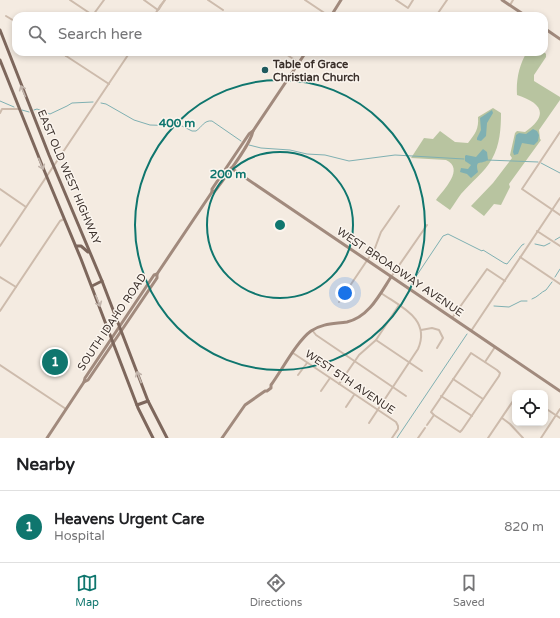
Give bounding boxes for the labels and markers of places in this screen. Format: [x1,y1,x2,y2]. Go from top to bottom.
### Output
place label: Table of Grace Christian Church [272,58,360,84]
marker: Table of Grace Christian Church [260,65,270,75]
centre of rings [273,218,287,232]
pin: 1 [42,347,68,377]

